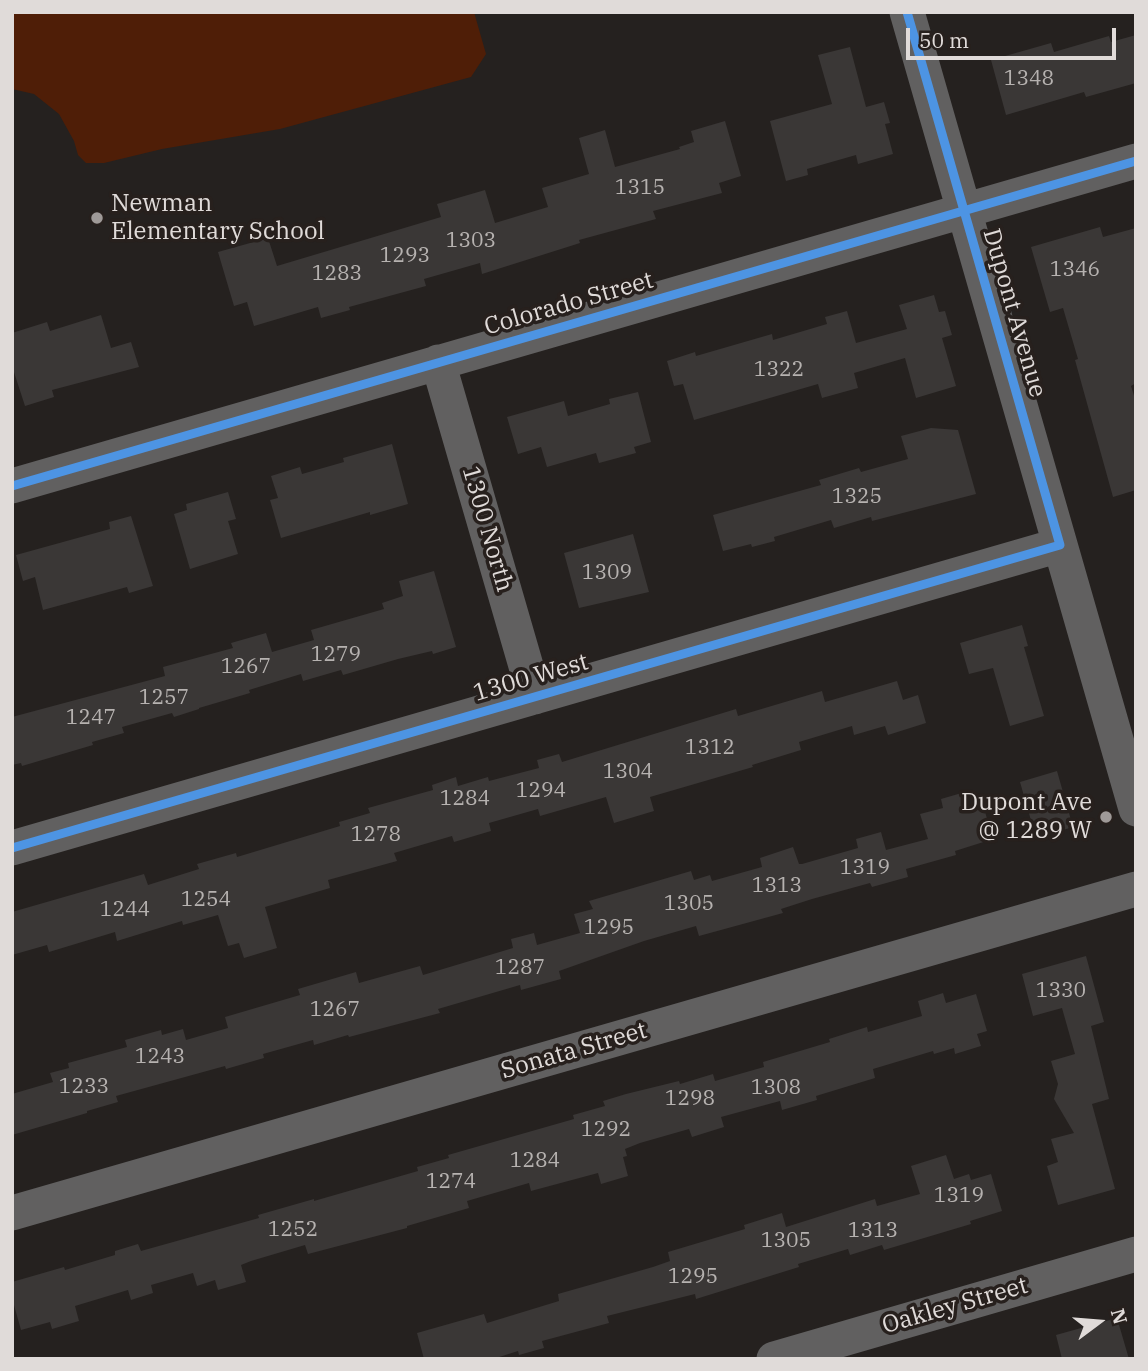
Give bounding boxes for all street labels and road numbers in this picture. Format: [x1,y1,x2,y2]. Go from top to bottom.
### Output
street label: Dupont Avenue [976,225,1052,401]
street label: Colorado Street [481,266,657,342]
street label: 1300 North [455,463,519,595]
street label: 1300 West [470,648,592,708]
street label: Sonata Street [498,1016,650,1086]
street label: Oakley Street [879,1271,1031,1341]

